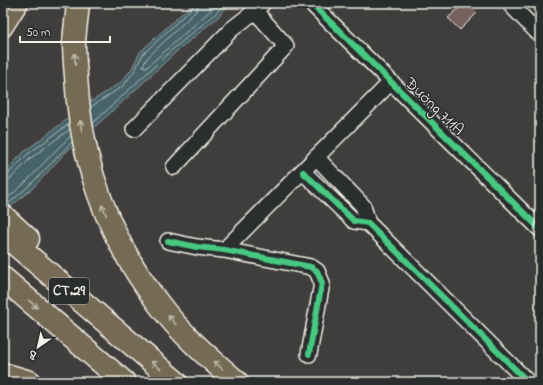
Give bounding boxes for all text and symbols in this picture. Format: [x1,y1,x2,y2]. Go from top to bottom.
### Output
scale bar [20,18,110,44]
text: 50 m [26,24,50,42]
one-way arrow [71,53,79,66]
street label: Đường 711A [398,72,469,142]
one-way arrow [77,120,85,133]
one-way arrow [100,204,108,216]
road number: CT.29 [49,278,89,304]
one-way arrow [27,299,38,308]
one-way arrow [168,315,177,325]
north arrow [18,327,58,367]
text: B [25,345,41,364]
one-way arrow [151,360,161,369]
one-way arrow [213,360,223,370]

